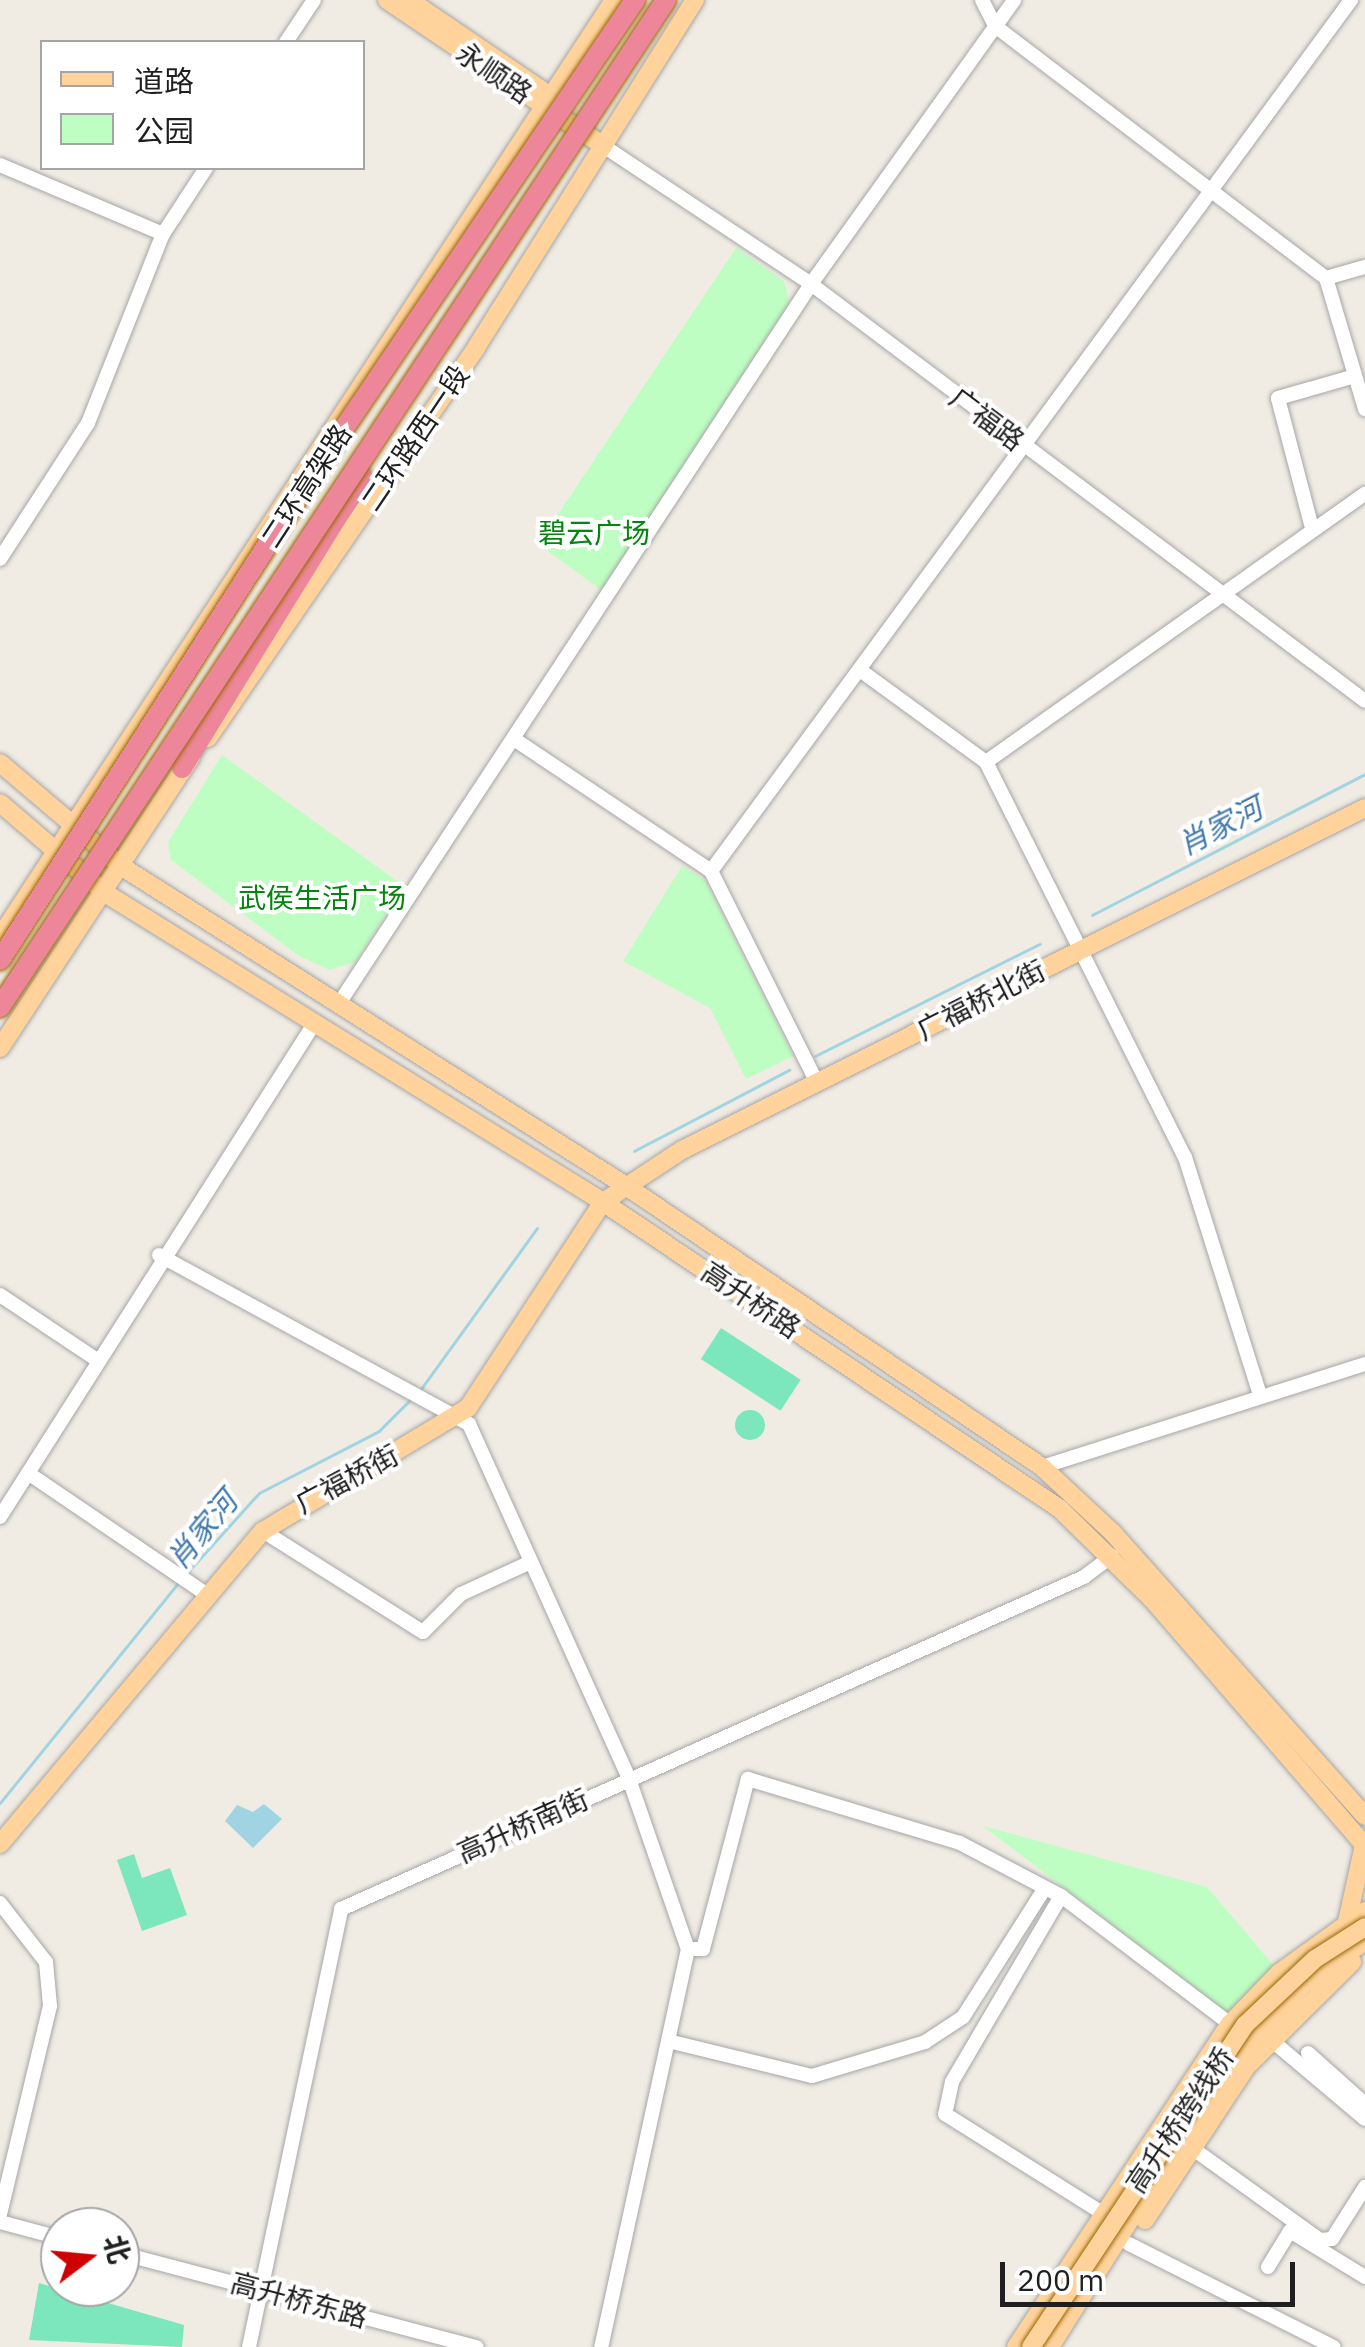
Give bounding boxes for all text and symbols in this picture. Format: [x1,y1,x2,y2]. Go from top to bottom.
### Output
street label: 永顺路 [450,36,538,110]
legend [40,40,365,170]
text: 道路 [134,61,194,100]
text: 公园 [134,111,194,150]
street label: 二环路西一段 [354,359,476,517]
street label: 广福路 [943,380,1031,458]
street label: 二环高架路 [254,418,358,554]
park label: 碧云广场 [538,516,650,550]
water label: 肖家河 [1172,790,1268,862]
park label: 武侯生活广场 [238,881,406,915]
street label: 广福桥北街 [911,953,1051,1047]
street label: 高升桥路 [695,1255,807,1345]
street label: 广福桥街 [290,1438,404,1520]
water label: 肖家河 [159,1484,245,1576]
street label: 高升桥南街 [452,1782,594,1870]
street label: 高升桥跨线桥 [1119,2041,1241,2199]
north arrow [40,2207,140,2307]
text: 北 [96,2231,139,2268]
scale bar [1005,2242,1300,2304]
text: 200 m [1017,2260,1104,2299]
street label: 高升桥东路 [227,2266,371,2334]

